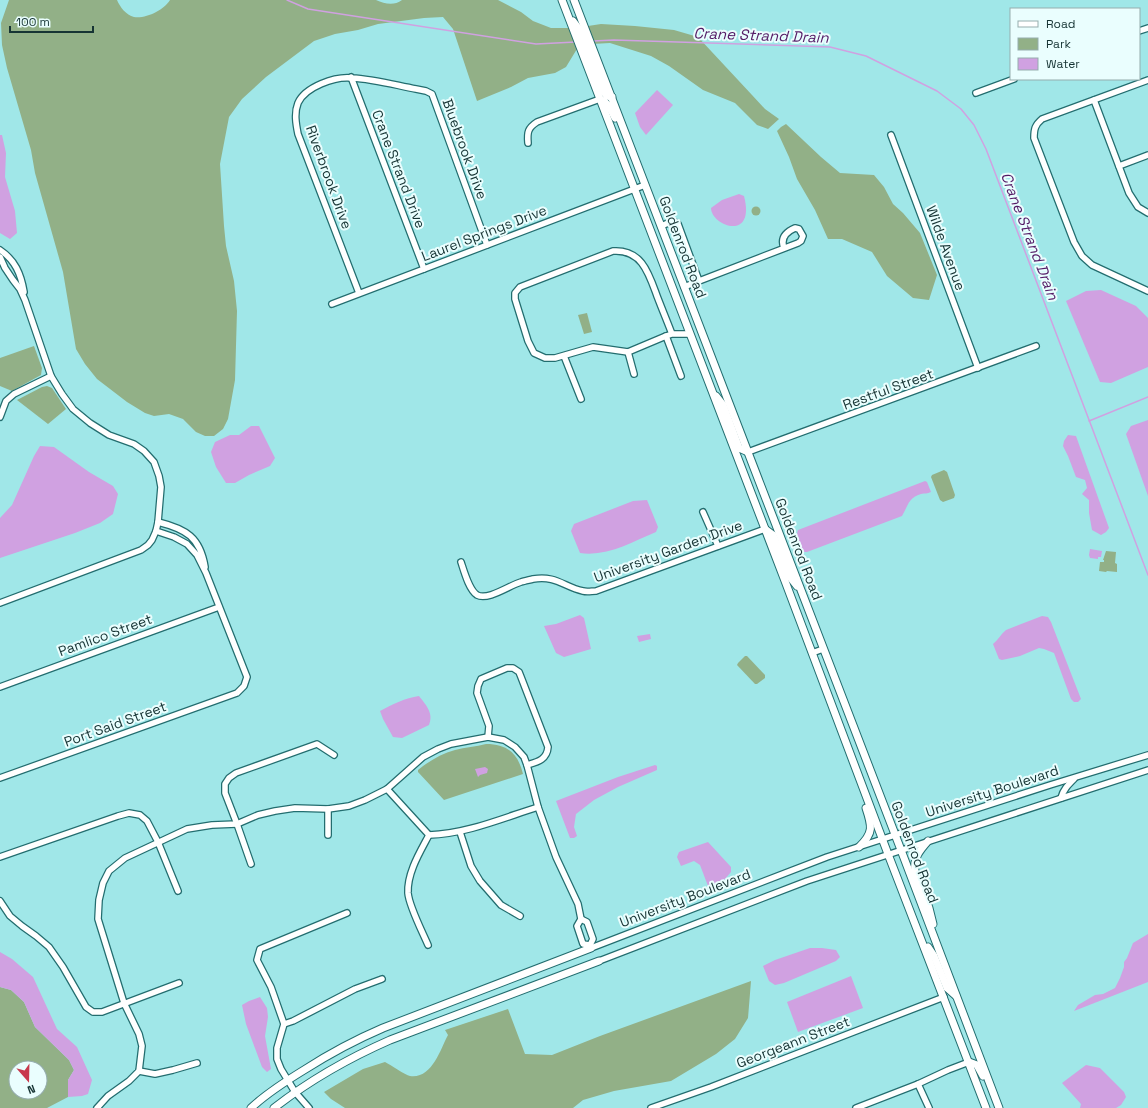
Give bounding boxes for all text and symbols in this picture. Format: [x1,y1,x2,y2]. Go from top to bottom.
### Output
scale bar [10,8,93,34]
legend [1010,8,1140,80]
text: 100 m [16,14,50,30]
text: Road [1046,16,1075,32]
water label: Crane Strand Drain [693,23,830,47]
text: Park [1046,36,1071,52]
text: Water [1046,56,1080,72]
street label: Bluebrook Drive [438,96,492,202]
street label: Crane Strand Drive [368,107,430,231]
street label: Riverbrook Drive [302,123,356,231]
water label: Crane Strand Drain [997,169,1063,303]
street label: Goldenrod Road [655,193,711,301]
street label: Laurel Springs Drive [419,201,549,265]
street label: Wilde Avenue [922,203,970,293]
street label: Restful Street [840,364,936,414]
street label: Goldenrod Road [771,495,827,603]
street label: University Garden Drive [591,516,745,586]
street label: Pamlico Street [56,610,154,660]
street label: Port Said Street [61,697,169,751]
street label: University Boulevard [923,761,1061,821]
street label: Goldenrod Road [887,798,943,906]
street label: University Boulevard [617,865,753,931]
street label: Georgeann Street [734,1012,852,1072]
north arrow [8,1060,48,1100]
text: N [26,1082,37,1097]

